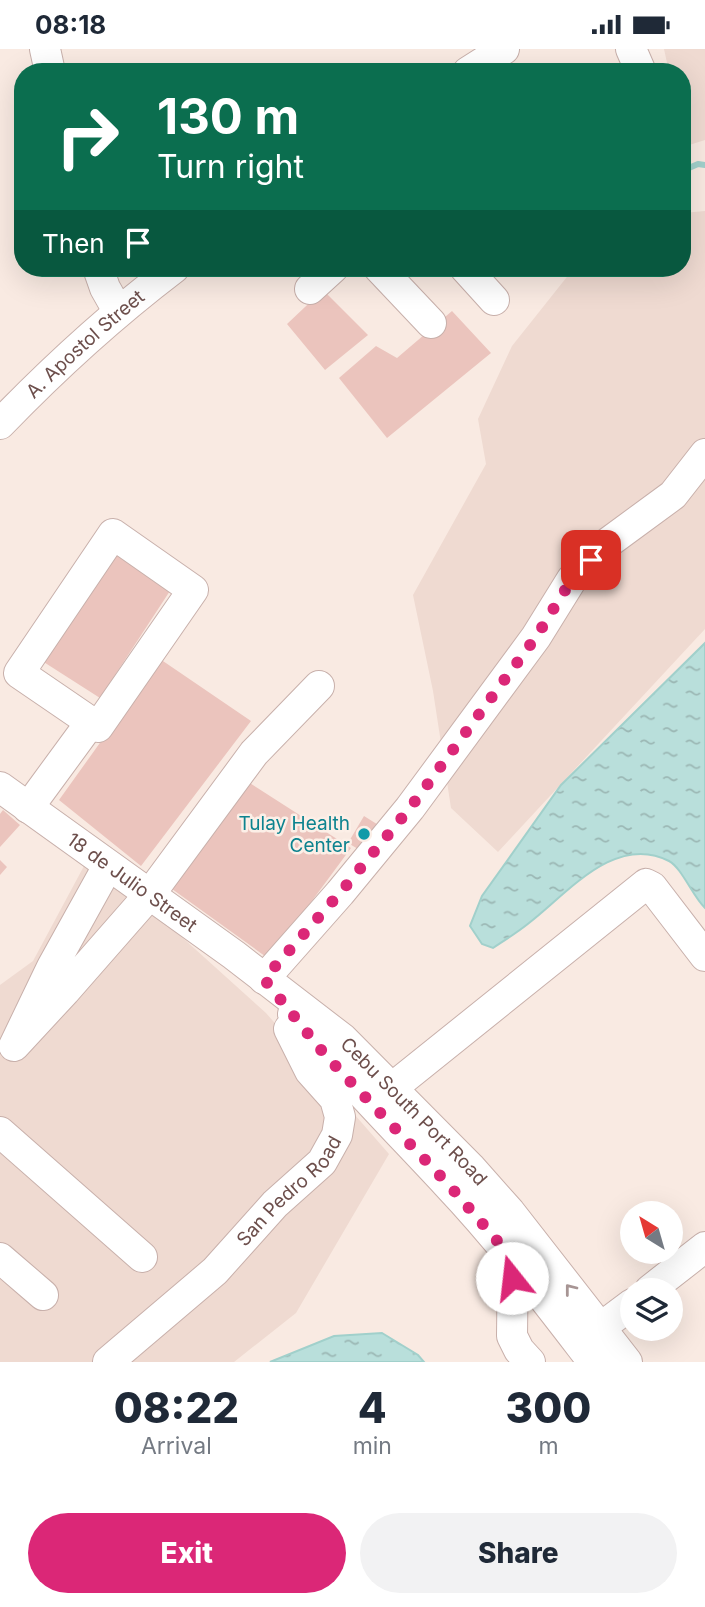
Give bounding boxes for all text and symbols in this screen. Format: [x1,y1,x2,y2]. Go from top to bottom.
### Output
text: 08:18 [35,9,106,40]
text: 130 m [157,87,299,146]
icon: right [42,91,133,182]
text: Turn right [157,147,304,186]
icon: arrive [119,224,157,262]
text: Then [42,228,105,259]
street label: A. Apostol Street [21,285,149,403]
pin [561,530,621,590]
icon: arrive [572,541,610,579]
place label: Tulay Health Center [239,812,350,857]
marker: Tulay Health Center [356,826,372,842]
street label: 18 de Julio Street [63,828,202,936]
street label: Cebu South Port Road [336,1032,492,1190]
street label: San Pedro Road [232,1132,346,1251]
north arrow [620,1201,682,1263]
map controls [620,1201,683,1341]
position arrow [475,1241,549,1315]
button: layers [620,1278,683,1341]
one-way arrow [565,1284,578,1297]
text: 08:22 [114,1382,239,1433]
text: 4 [358,1382,387,1433]
text: 300 [506,1382,591,1433]
text: Arrival [141,1432,212,1460]
text: min [353,1432,392,1460]
text: m [538,1432,559,1460]
button: Exit [28,1513,346,1593]
button: Share [360,1513,677,1593]

